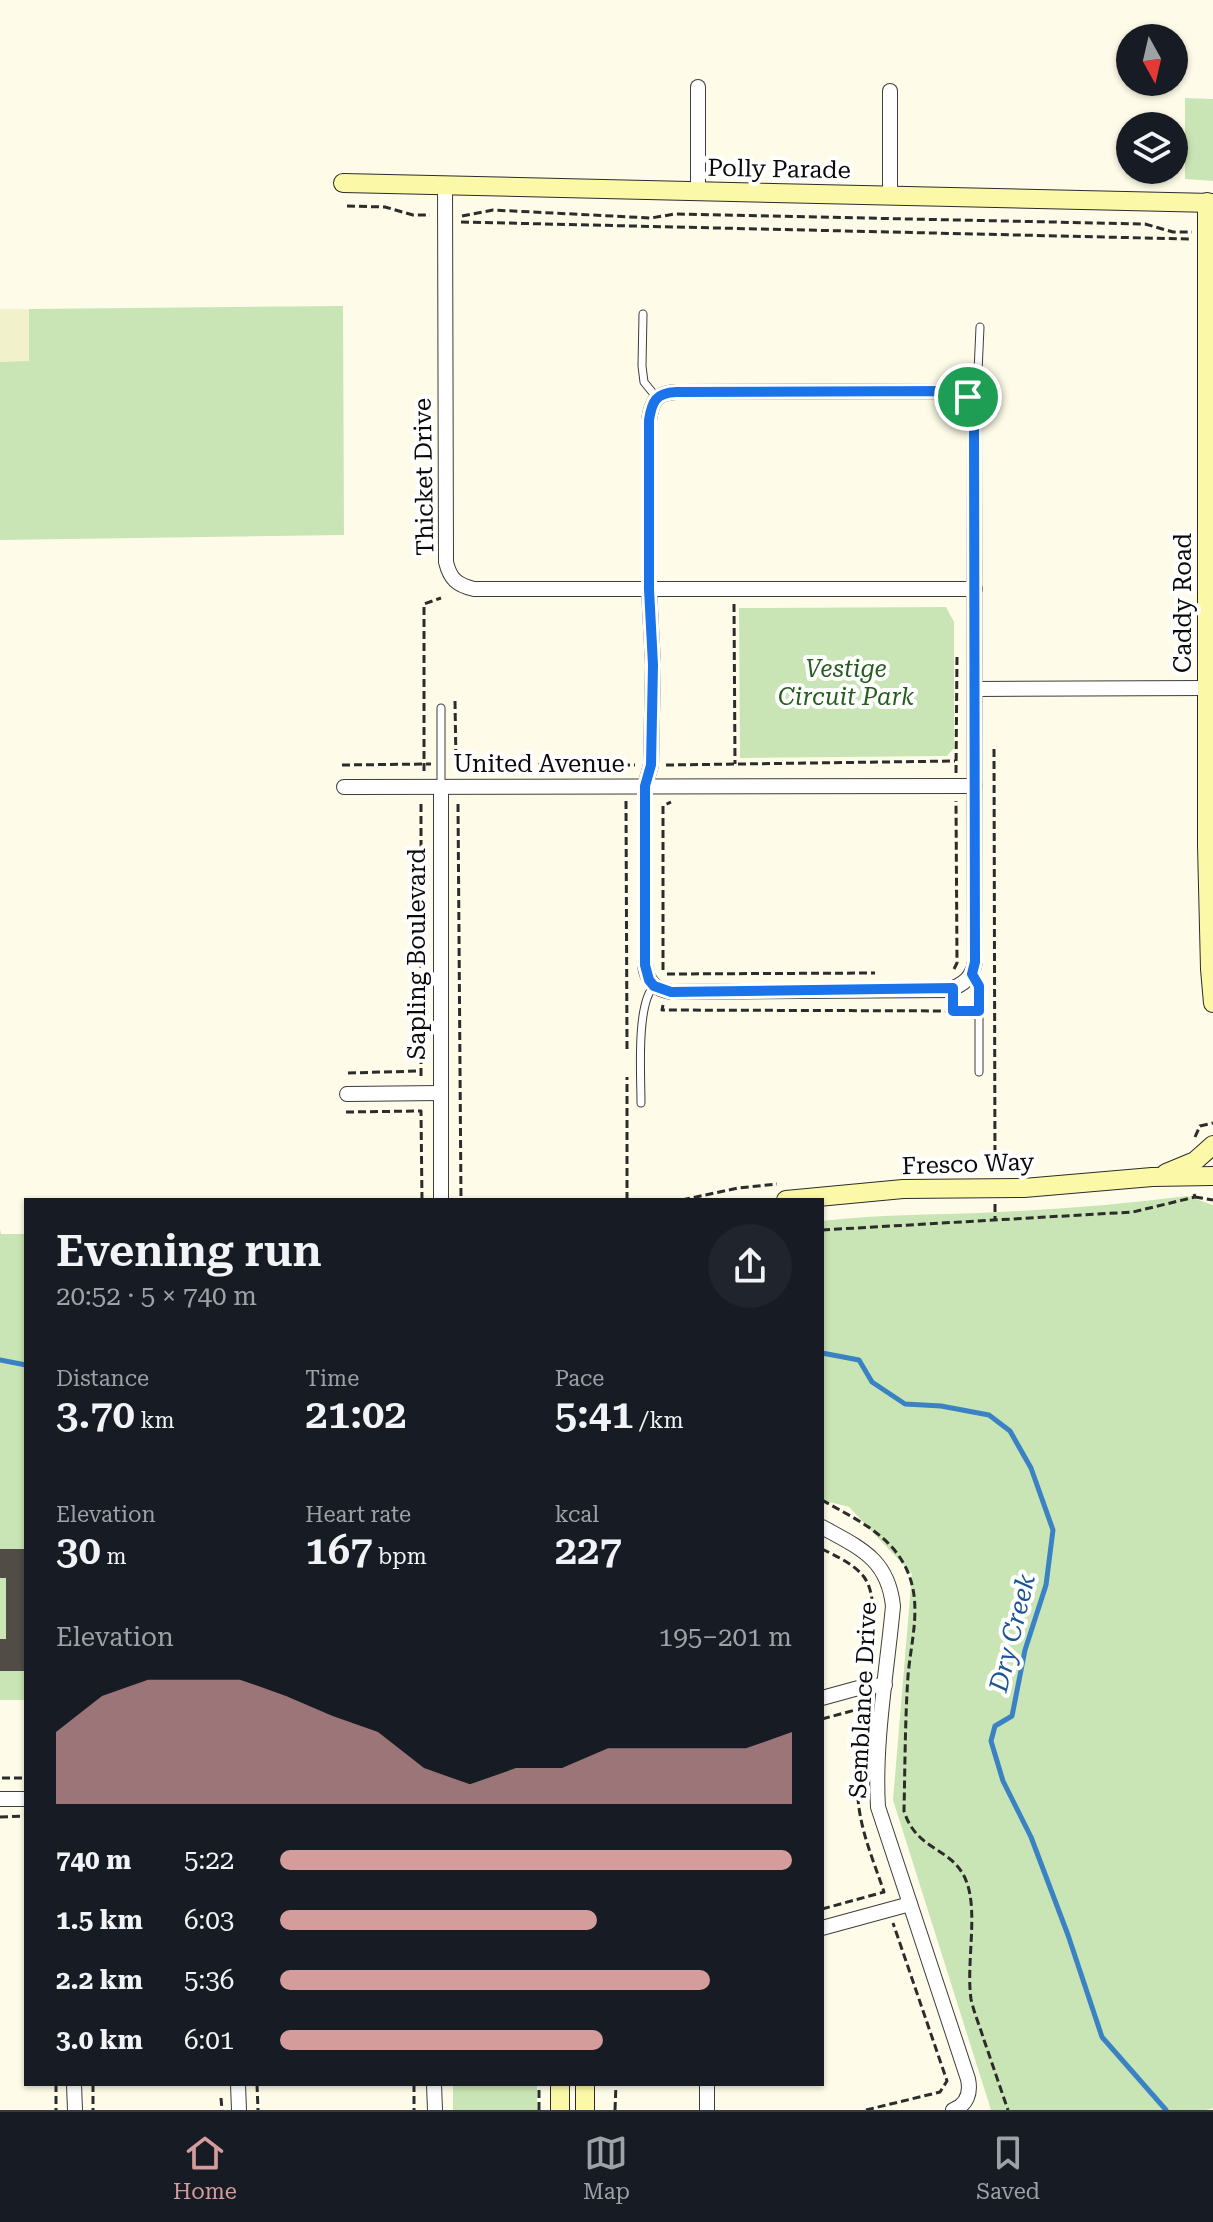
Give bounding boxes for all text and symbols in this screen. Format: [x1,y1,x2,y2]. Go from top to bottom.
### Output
north arrow [1116,24,1188,96]
map controls [1116,24,1188,184]
button: layers [1116,112,1188,184]
street label: Polly Parade [707,154,851,184]
pin [934,363,1002,431]
icon: arrive [946,375,990,419]
street label: Thicket Drive [409,398,439,556]
street label: Caddy Road [1169,533,1197,673]
park label: Vestige Circuit Park [778,655,914,711]
street label: United Avenue [453,750,625,778]
street label: Sapling Boulevard [403,848,431,1060]
street label: Fresco Way [901,1148,1035,1180]
button: share [708,1224,792,1308]
text: Evening run [56,1225,322,1277]
text: 20:52 · 5 × 740 m [56,1281,257,1311]
text: Distance [56,1366,149,1391]
text: Time [305,1366,359,1391]
text: Pace [555,1366,604,1391]
text: 3.70 [56,1391,135,1438]
text: 21:02 [305,1391,407,1438]
text: 5:41 [555,1391,634,1438]
text: km [135,1408,175,1433]
text: /km [634,1408,684,1433]
text: Elevation [56,1502,156,1527]
text: Heart rate [305,1502,411,1527]
text: kcal [555,1502,599,1527]
text: 30 [56,1527,101,1574]
text: 167 [305,1527,373,1574]
text: 227 [555,1527,622,1574]
text: m [101,1544,126,1569]
text: bpm [373,1544,427,1569]
water label: Dry Creek [983,1570,1041,1696]
street label: Semblance Drive [844,1601,882,1799]
text: Elevation [56,1622,174,1652]
text: 195–201 m [659,1622,792,1652]
text: 740 m [56,1845,131,1875]
text: 5:22 [184,1845,234,1875]
text: 1.5 km [56,1905,143,1935]
text: 6:03 [184,1905,234,1935]
text: 2.2 km [56,1965,143,1995]
text: 5:36 [184,1965,234,1995]
text: 3.0 km [56,2025,143,2055]
text: 6:01 [184,2025,234,2055]
tab: Home [173,2131,237,2204]
tab: Map [583,2131,630,2204]
tab: Saved [976,2131,1040,2204]

